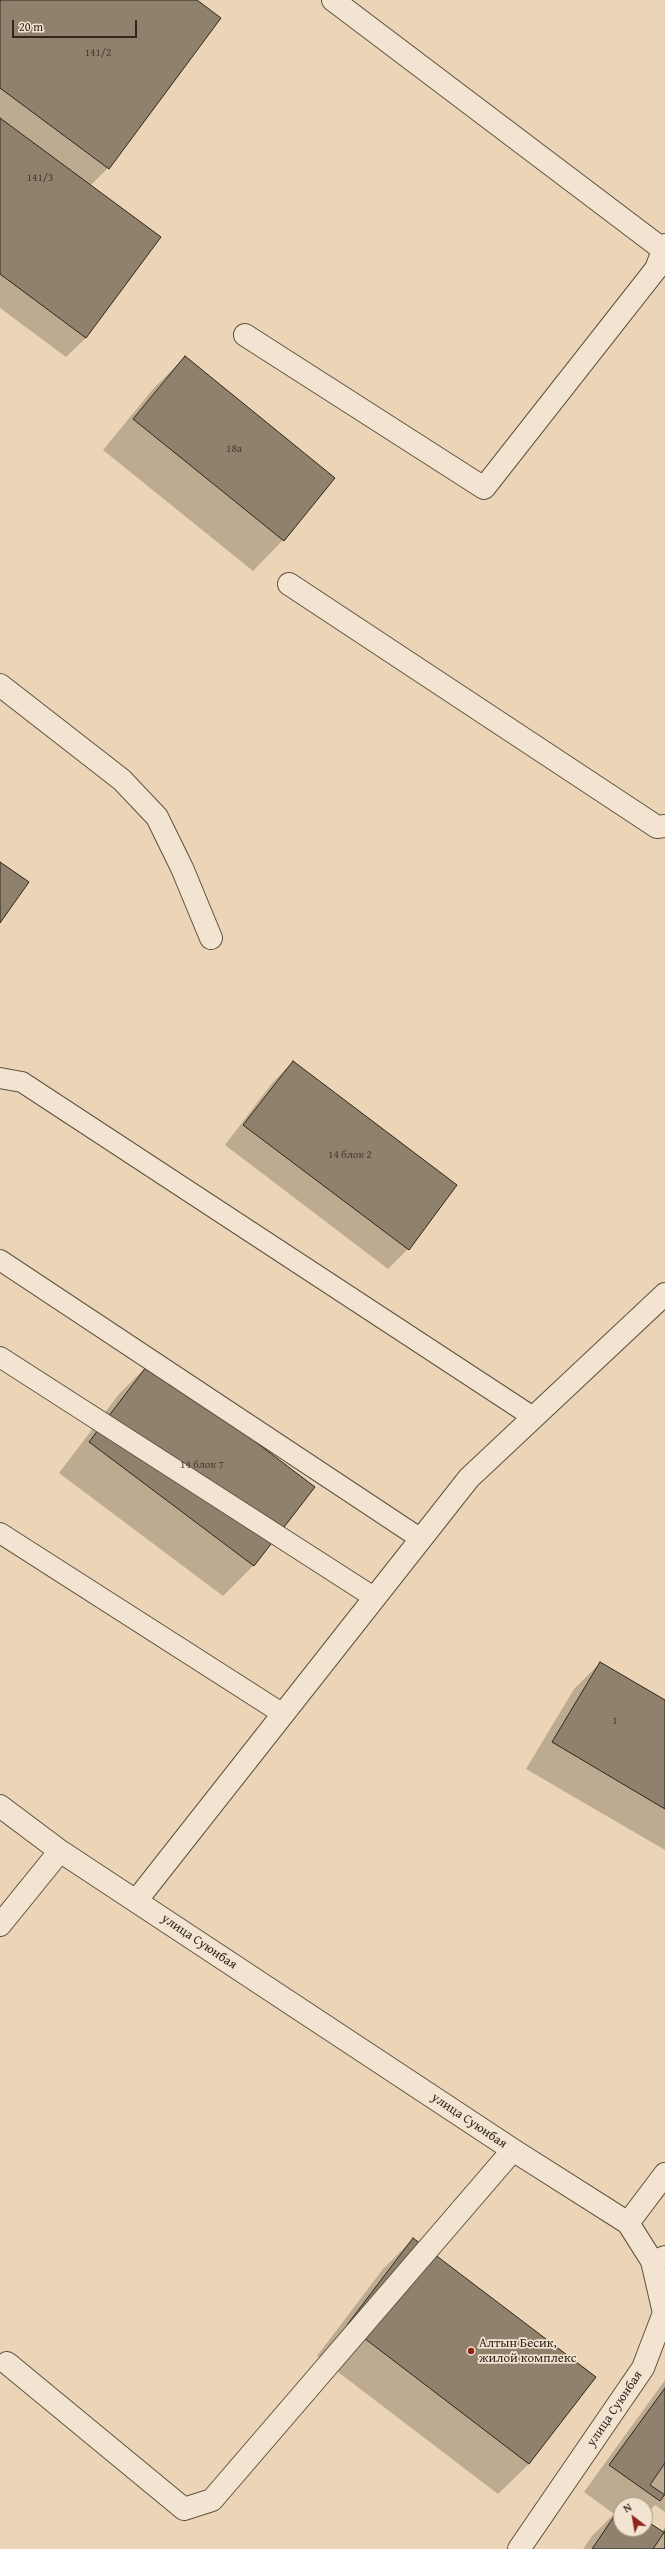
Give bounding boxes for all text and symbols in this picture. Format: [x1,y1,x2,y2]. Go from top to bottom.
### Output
scale bar [14,12,139,38]
text: 20 m [19,18,43,35]
house number: 141/2 [85,46,111,60]
house number: 141/3 [27,171,53,185]
house number: 18а [226,442,242,456]
house number: 14 блок 2 [328,1148,372,1162]
house number: 14 блок 7 [180,1458,224,1472]
house number: 1 [612,1714,618,1728]
street label: улица Суюнбая [158,1911,240,1973]
street label: улица Суюнбая [428,2090,510,2152]
place label: Алтын Бесик, жилой комплекс [479,2336,577,2367]
marker: Алтын Бесик, жилой комплекс [466,2346,476,2356]
street label: улица Суюнбая [584,2368,646,2450]
north arrow [613,2497,653,2537]
text: N [620,2499,635,2516]

